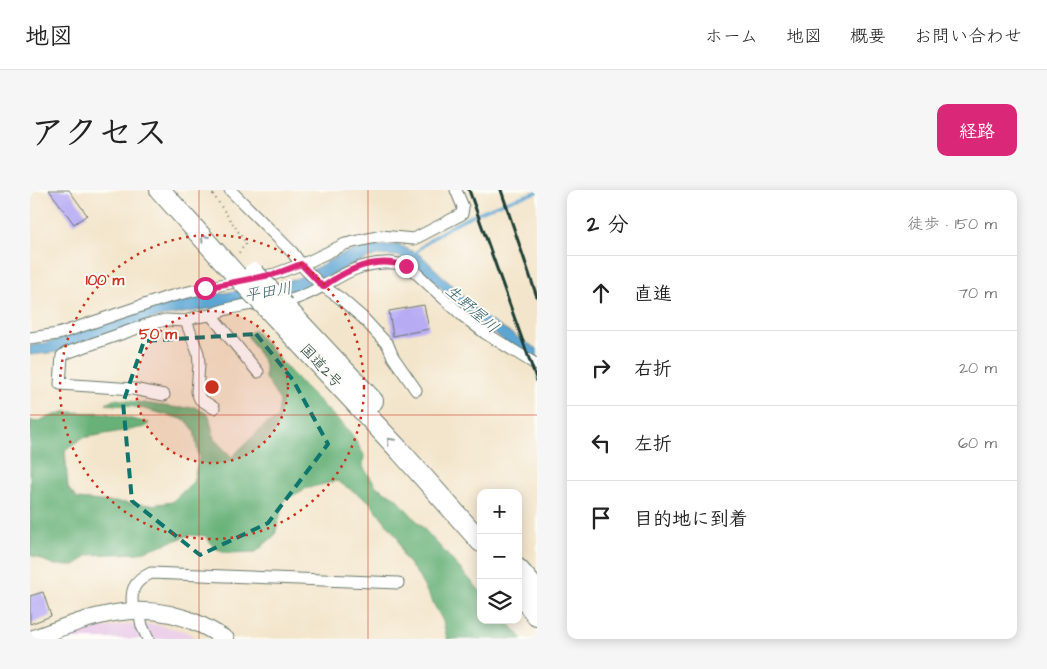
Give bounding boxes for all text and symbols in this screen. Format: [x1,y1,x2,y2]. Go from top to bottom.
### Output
text: 地図 [25,20,73,54]
text: ホーム [705,24,758,49]
text: 地図 [786,24,822,49]
text: 概要 [850,24,886,49]
text: お問い合わせ [914,24,1022,49]
button: 経路 [937,104,1017,156]
text: アクセス [30,109,168,158]
text: 2 分 [587,210,628,239]
text: 徒歩 · 150 m [908,213,997,235]
one-way arrow [201,235,210,244]
route end [395,255,418,278]
text: 100 m [86,270,125,291]
route start [194,277,217,300]
water label: 平田川 [242,277,294,307]
icon: ahead [587,279,615,307]
water label: 生野屋川 [441,280,503,338]
text: 直進 [634,281,672,308]
text: 70 m [958,282,997,304]
text: 50 m [139,324,177,345]
street label: 国道2号 [295,339,347,393]
icon: right [587,354,615,382]
text: 右折 [634,356,672,383]
text: 20 m [959,357,997,379]
centre of rings [203,378,221,396]
icon: left [587,429,615,457]
text: 左折 [634,431,672,458]
text: 60 m [958,432,997,454]
one-way arrow [387,437,396,446]
map controls [477,489,522,624]
button: + [477,489,522,534]
icon: arrive [587,504,615,532]
text: 目的地に到着 [634,506,748,533]
button: − [477,534,522,579]
button: layers [477,579,522,624]

